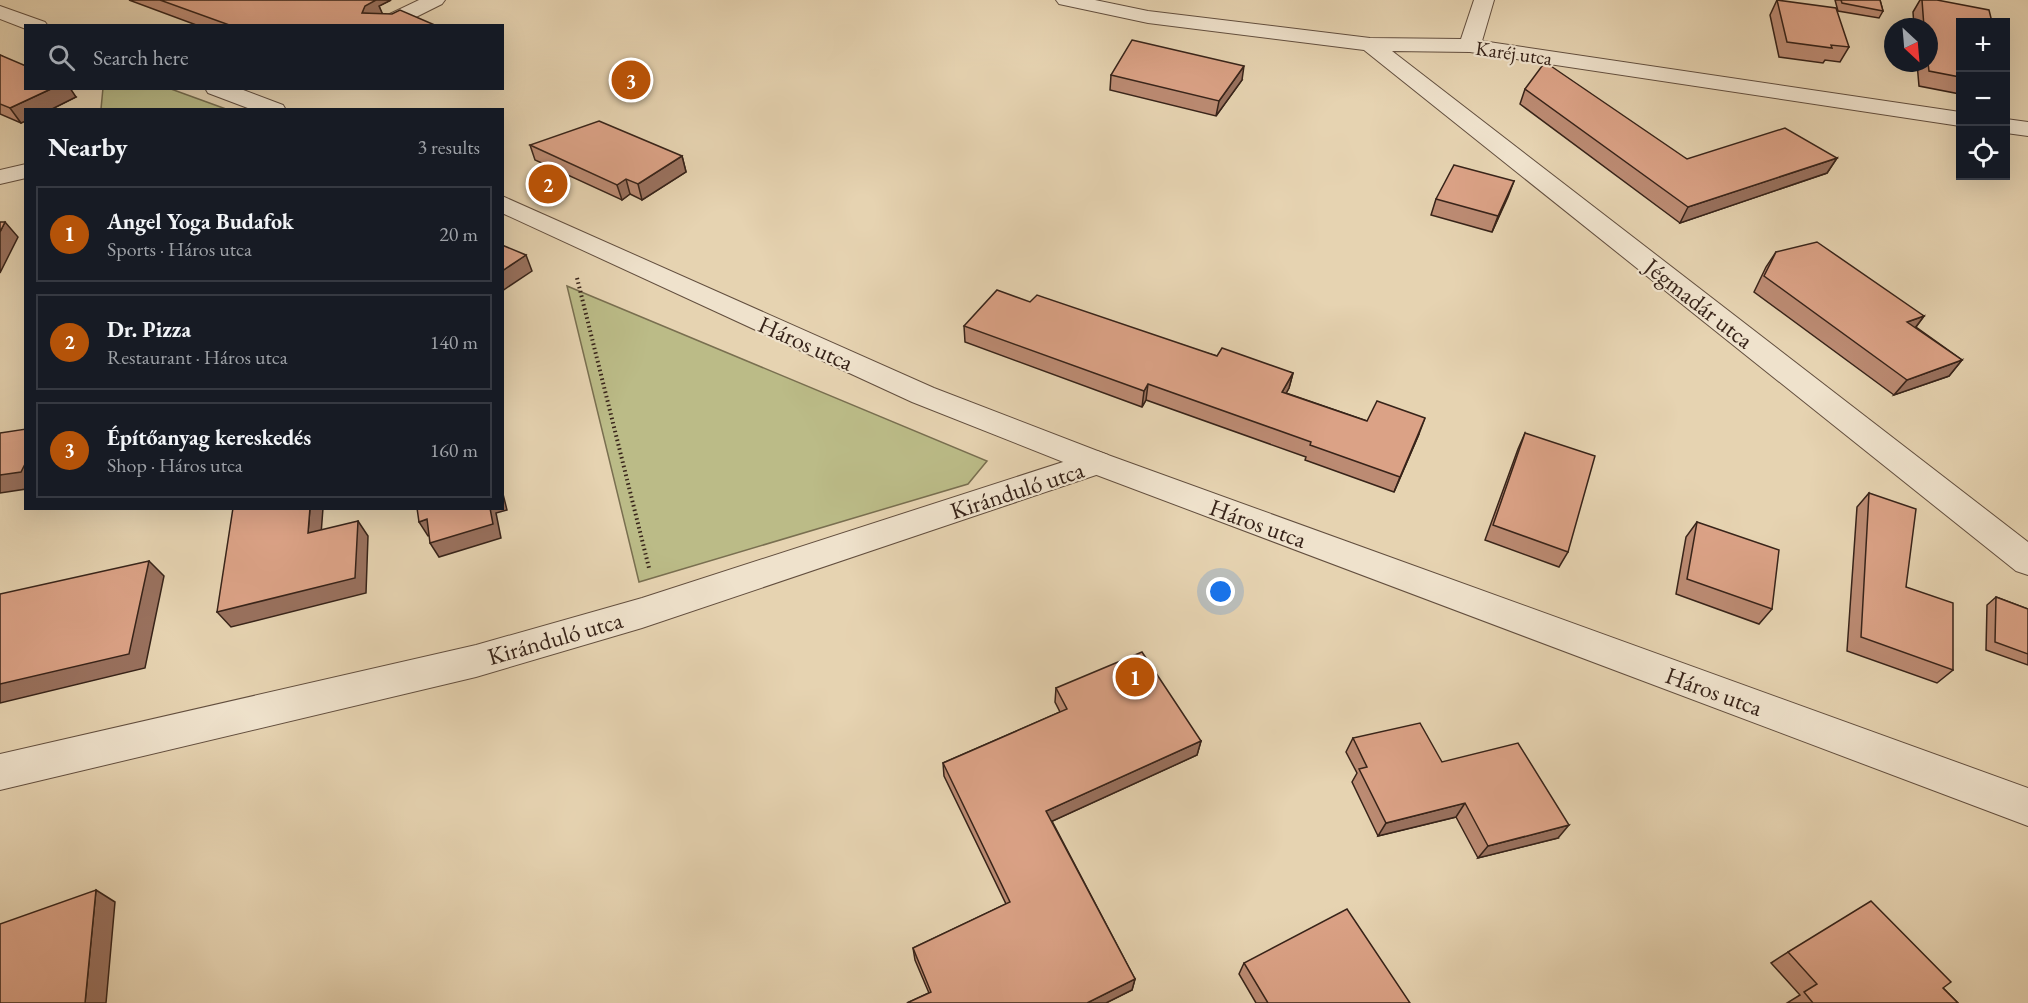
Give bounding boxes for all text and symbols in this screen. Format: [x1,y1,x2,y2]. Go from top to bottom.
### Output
north arrow [1884,18,1938,72]
map controls [1956,18,2010,180]
button: + [1956,18,2010,72]
search box [24,24,504,90]
street label: Karéj utca [1474,35,1554,71]
icon: search [45,41,78,74]
text: Search here [93,43,188,72]
pin: 3 [612,58,650,103]
button: − [1956,72,2010,126]
button: locate [1956,126,2010,180]
text: Nearby [48,130,128,164]
text: 3 results [417,134,480,160]
pin: 2 [528,162,568,207]
text: Angel Yoga Budafok [107,207,294,236]
text: 1 [64,221,75,247]
text: 20 m [439,221,478,247]
text: Sports · Háros utca [107,236,252,262]
street label: Jégmadár utca [1637,250,1760,355]
street label: Háros utca [754,308,859,378]
text: Dr. Pizza [107,315,191,344]
text: 2 [64,329,75,355]
text: 140 m [430,329,478,355]
text: Restaurant · Háros utca [107,344,288,370]
text: Építőanyag kereskedés [107,423,311,452]
text: 3 [64,437,75,463]
text: 160 m [430,437,478,463]
text: Shop · Háros utca [107,452,243,478]
street label: Kiránduló utca [946,454,1088,526]
street label: Háros utca [1205,491,1311,555]
your location [1206,577,1235,606]
street label: Kiránduló utca [484,604,626,672]
pin: 1 [1116,654,1154,700]
street label: Háros utca [1661,659,1767,723]

